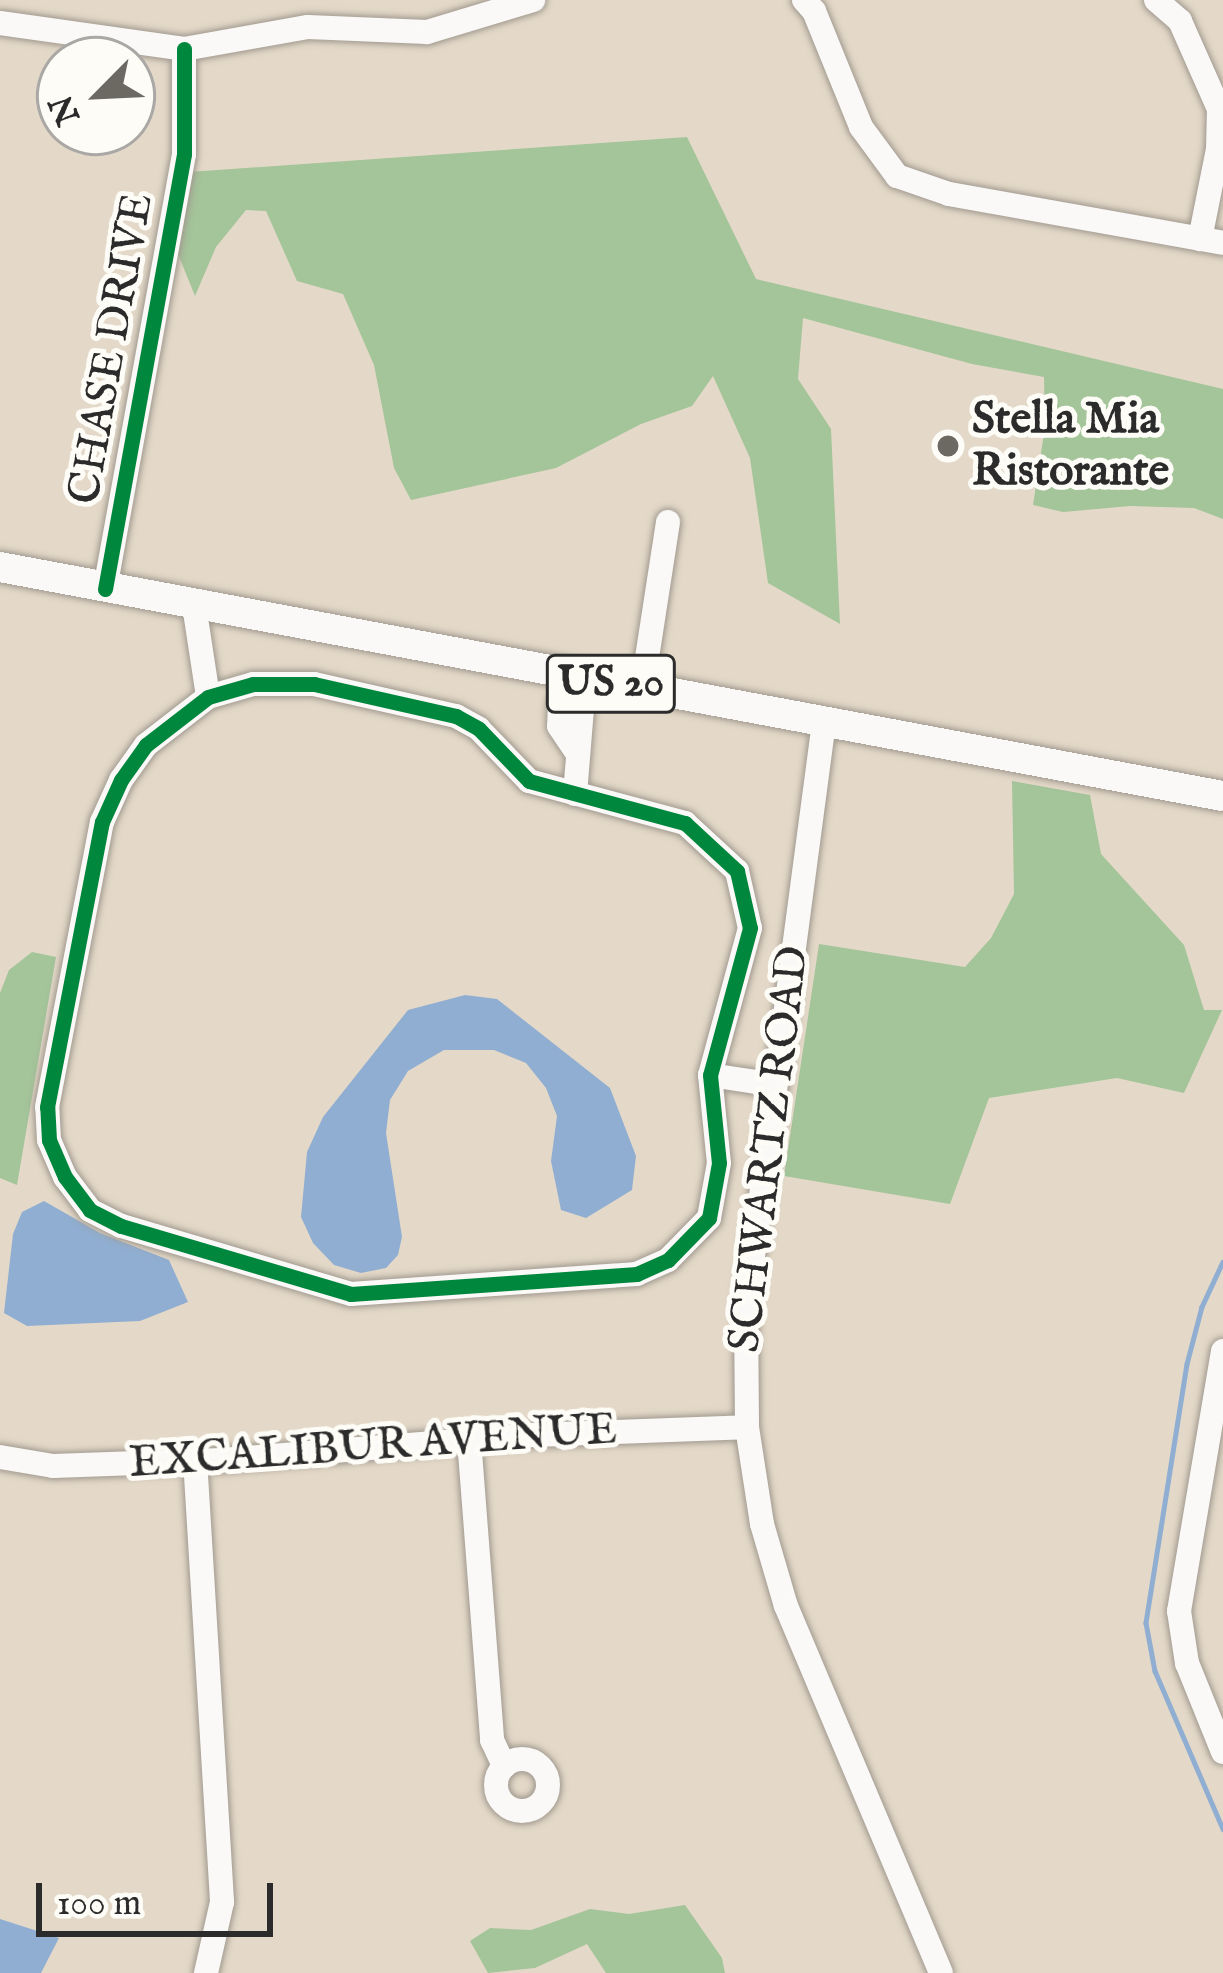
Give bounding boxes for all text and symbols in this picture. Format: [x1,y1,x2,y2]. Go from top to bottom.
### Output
north arrow [36,36,156,156]
text: N [41,88,91,131]
street label: CHASE DRIVE [58,189,166,509]
place label: Stella Mia Ristorante [972,393,1169,499]
marker: Stella Mia Ristorante [935,433,961,459]
road number: US 20 [545,648,677,720]
street label: SCHWARTZ ROAD [718,943,822,1355]
street label: EXCALIBUR AVENUE [127,1403,619,1491]
scale bar [42,1859,279,1933]
text: 100 m [57,1881,141,1927]

